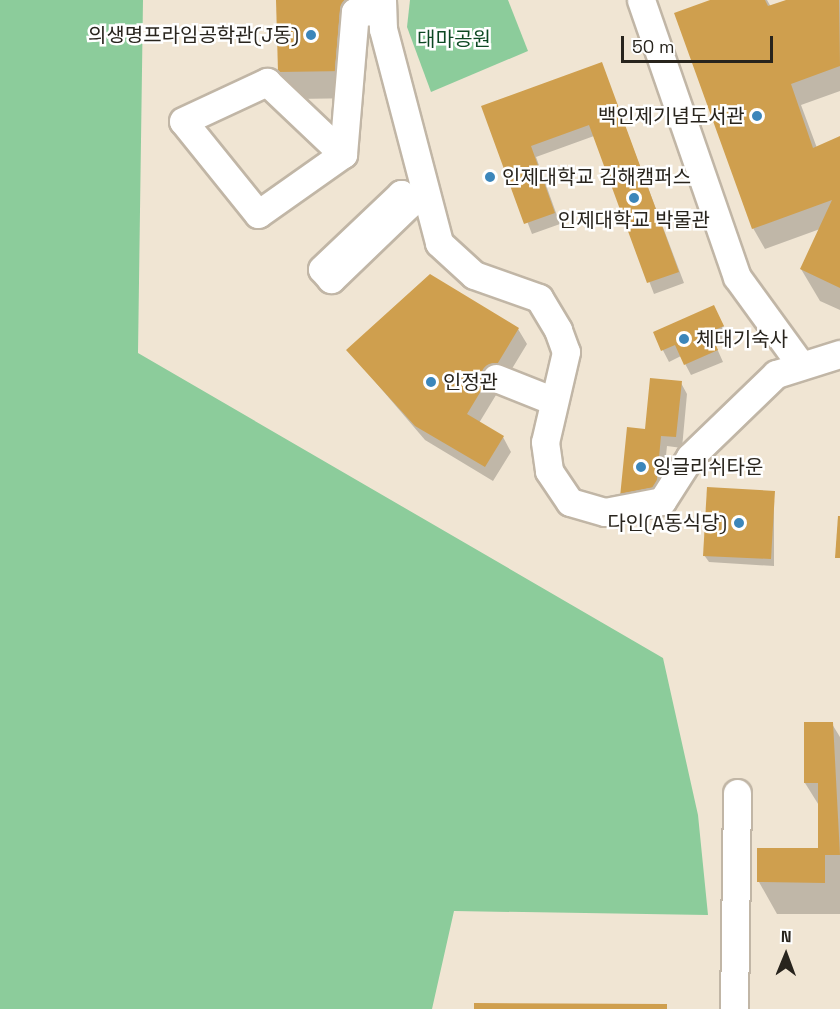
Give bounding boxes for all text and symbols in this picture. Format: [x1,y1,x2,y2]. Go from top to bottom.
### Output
place label: 의생명프라임공학관(J동) [88,23,299,47]
scale bar [624,24,776,62]
park label: 대마공원 [417,27,491,51]
marker: 의생명프라임공학관(J동) [304,28,318,42]
text: 50 m [632,35,674,58]
place label: 백인제기념도서관 [598,104,745,128]
marker: 백인제기념도서관 [750,109,764,123]
place label: 인제대학교 김해캠퍼스 [502,165,691,189]
marker: 인제대학교 김해캠퍼스 [483,170,497,184]
marker: 인제대학교 박물관 [627,191,641,205]
place label: 인제대학교 박물관 [558,208,710,232]
place label: 체대기숙사 [696,327,788,351]
marker: 체대기숙사 [677,332,691,346]
place label: 인정관 [443,370,498,394]
marker: 인정관 [424,375,438,389]
place label: 잉글리쉬타운 [653,455,763,479]
marker: 잉글리쉬타운 [634,460,648,474]
place label: 다인(A동식당) [607,511,727,535]
marker: 다인(A동식당) [732,516,746,530]
north arrow [756,925,816,985]
text: N [781,926,792,947]

